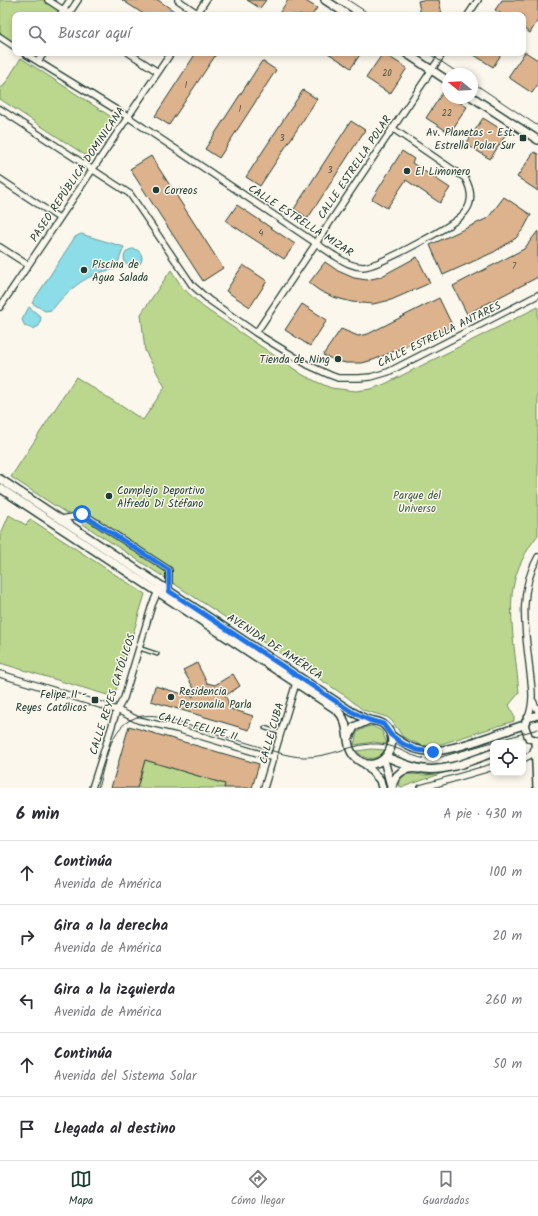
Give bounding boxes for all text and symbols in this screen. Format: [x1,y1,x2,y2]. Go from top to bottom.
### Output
search box [12,12,526,56]
text: Buscar aquí [58,22,131,46]
icon: search [26,23,48,45]
house number: 20 [382,66,392,81]
north arrow [442,68,478,104]
house number: 1 [185,78,188,93]
house number: 1 [239,102,242,117]
street label: PASEO REPÚBLICA DOMINICANA [26,103,130,246]
house number: 22 [442,106,452,121]
street label: CALLE ESTRELLA POLAR [313,111,397,223]
place label: Av. Planetas - Est. Estrella Polar Sur [426,124,516,155]
house number: 3 [279,131,285,146]
marker: Av. Planetas - Est. Estrella Polar Sur [518,133,528,143]
house number: 3 [327,163,333,178]
place label: El Limonero [415,163,470,181]
marker: El Limonero [402,166,412,176]
street label: CALLE ESTRELLA MIZAR [244,180,357,262]
place label: Correos [164,182,198,200]
marker: Correos [151,185,161,195]
house number: 4 [259,226,264,241]
place label: Piscina de Agua Salada [92,256,148,287]
house number: 7 [512,259,517,274]
marker: Piscina de Agua Salada [79,265,89,275]
street label: CALLE ESTRELLA ANTARES [375,297,504,373]
place label: Tienda de Ning [260,351,330,369]
marker: Tienda de Ning [333,354,343,364]
place label: Complejo Deportivo Alfredo Di Stéfano [117,482,205,513]
park label: Parque del Universo [393,487,441,518]
marker: Complejo Deportivo Alfredo Di Stéfano [104,491,114,501]
route start [73,505,91,523]
street label: AVENIDA DE AMÉRICA [223,609,326,685]
street label: CALLE REYES CATÓLICOS [85,631,141,757]
place label: Residencia Personalia Parla [179,683,252,714]
place label: Felipe II - Reyes Católicos [16,686,87,717]
marker: Residencia Personalia Parla [166,692,176,702]
marker: Felipe II - Reyes Católicos [90,695,100,705]
street label: CALLE CUBA [255,700,289,766]
street label: CALLE FELIPE II [156,708,239,746]
map controls [490,740,526,776]
button: locate [490,740,526,776]
route end [424,743,442,761]
text: 6 min [16,801,60,828]
text: A pie · 430 m [444,804,522,825]
text: Continúa [54,850,112,874]
icon: ahead [16,862,38,884]
text: 100 m [489,862,522,883]
text: Avenida de América [54,874,162,895]
text: Gira a la derecha [54,914,168,938]
icon: right [16,926,38,948]
text: 20 m [492,926,522,947]
text: Avenida de América [54,938,162,959]
text: Gira a la izquierda [54,978,175,1002]
icon: left [16,990,38,1012]
text: 260 m [485,990,522,1011]
text: Avenida de América [54,1002,162,1023]
text: Continúa [54,1042,112,1066]
icon: ahead [16,1054,38,1076]
text: 50 m [493,1054,522,1075]
text: Avenida del Sistema Solar [54,1066,196,1087]
text: Llegada al destino [54,1117,176,1141]
icon: arrive [16,1118,38,1140]
tab: Mapa [69,1168,93,1210]
tab: Cómo llegar [231,1168,285,1210]
tab: Guardados [423,1168,469,1210]

